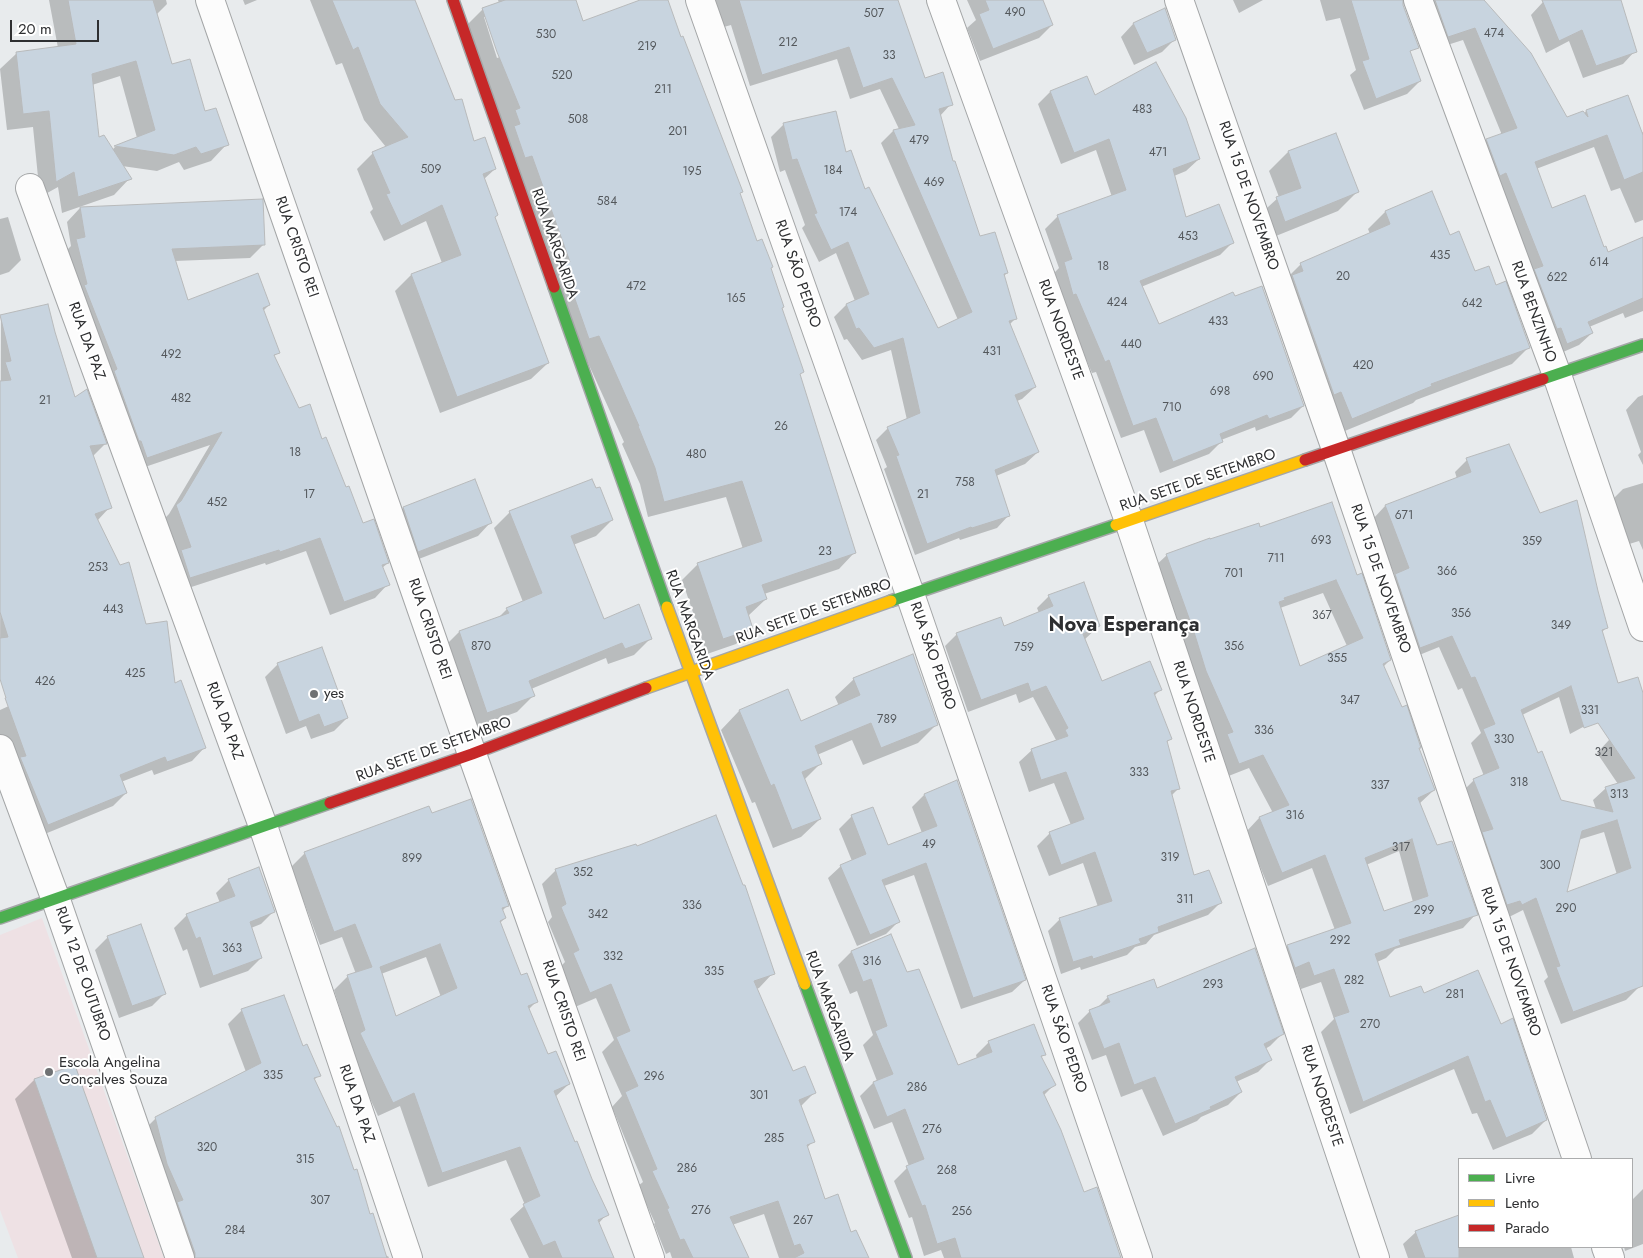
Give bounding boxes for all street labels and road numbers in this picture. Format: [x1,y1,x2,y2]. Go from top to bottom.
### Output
street label: RUA 15 DE NOVEMBRO [1214,119,1282,273]
street label: RUA MARGARIDA [527,186,581,302]
street label: RUA CRISTO REI [270,194,322,300]
street label: RUA SÃO PEDRO [770,218,824,330]
street label: RUA BENZINHO [1506,259,1560,365]
street label: RUA NORDESTE [1033,277,1087,383]
street label: RUA DA PAZ [64,300,108,382]
street label: RUA SETE DE SETEMBRO [1118,446,1278,516]
street label: RUA 15 DE NOVEMBRO [1346,502,1414,656]
street label: RUA MARGARIDA [661,568,717,682]
street label: RUA CRISTO REI [403,576,455,682]
street label: RUA SETE DE SETEMBRO [734,576,894,648]
street label: RUA SÃO PEDRO [905,600,959,712]
street label: RUA NORDESTE [1168,659,1218,765]
street label: RUA DA PAZ [202,680,246,762]
street label: RUA SETE DE SETEMBRO [354,714,514,786]
street label: RUA 15 DE NOVEMBRO [1476,885,1544,1039]
street label: RUA 12 DE OUTUBRO [51,904,113,1044]
street label: RUA MARGARIDA [801,949,857,1063]
street label: RUA CRISTO REI [537,958,589,1064]
street label: RUA SÃO PEDRO [1036,983,1090,1095]
street label: RUA NORDESTE [1296,1043,1346,1149]
street label: RUA DA PAZ [334,1062,378,1146]

